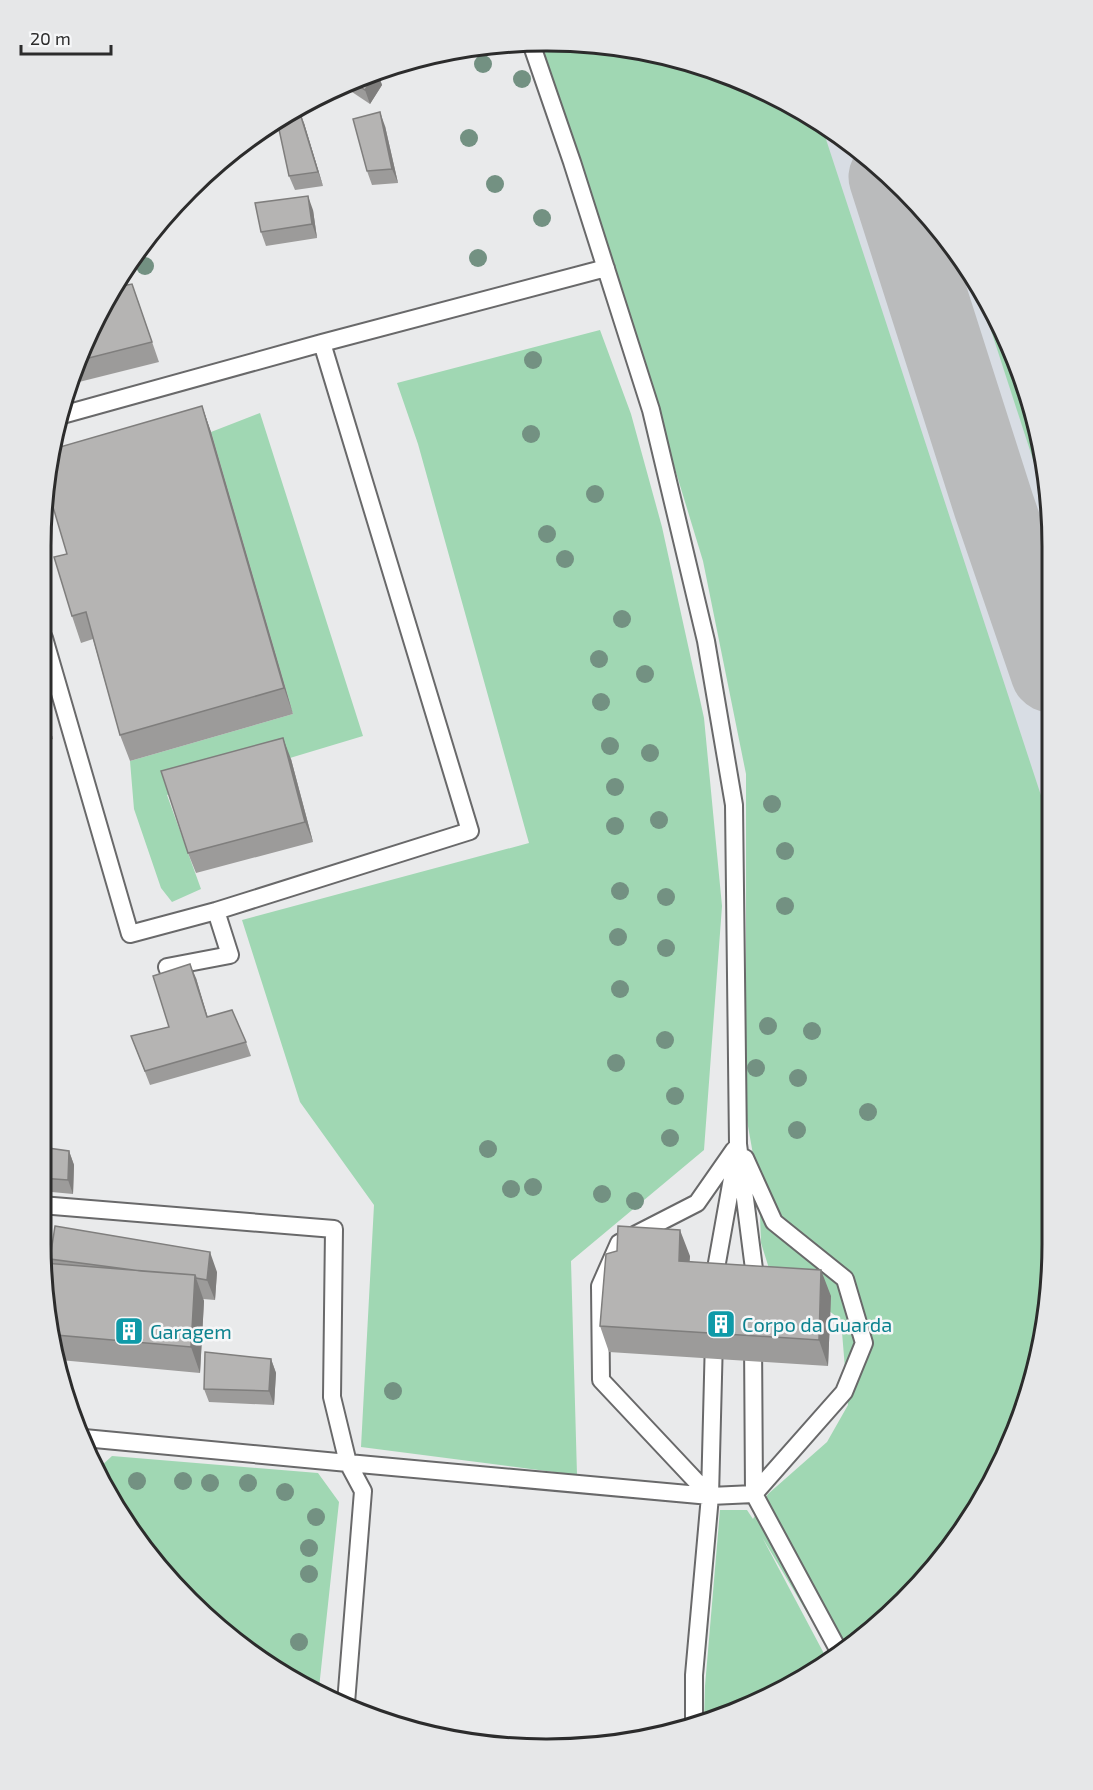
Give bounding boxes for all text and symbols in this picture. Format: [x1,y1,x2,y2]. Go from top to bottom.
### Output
scale bar [21,18,111,56]
text: 20 m [30,27,71,49]
building icon: Corpo da Guarda [705,1308,737,1340]
place label: Corpo da Guarda [742,1312,892,1336]
building icon: Garagem [113,1315,145,1347]
place label: Garagem [150,1319,232,1343]

